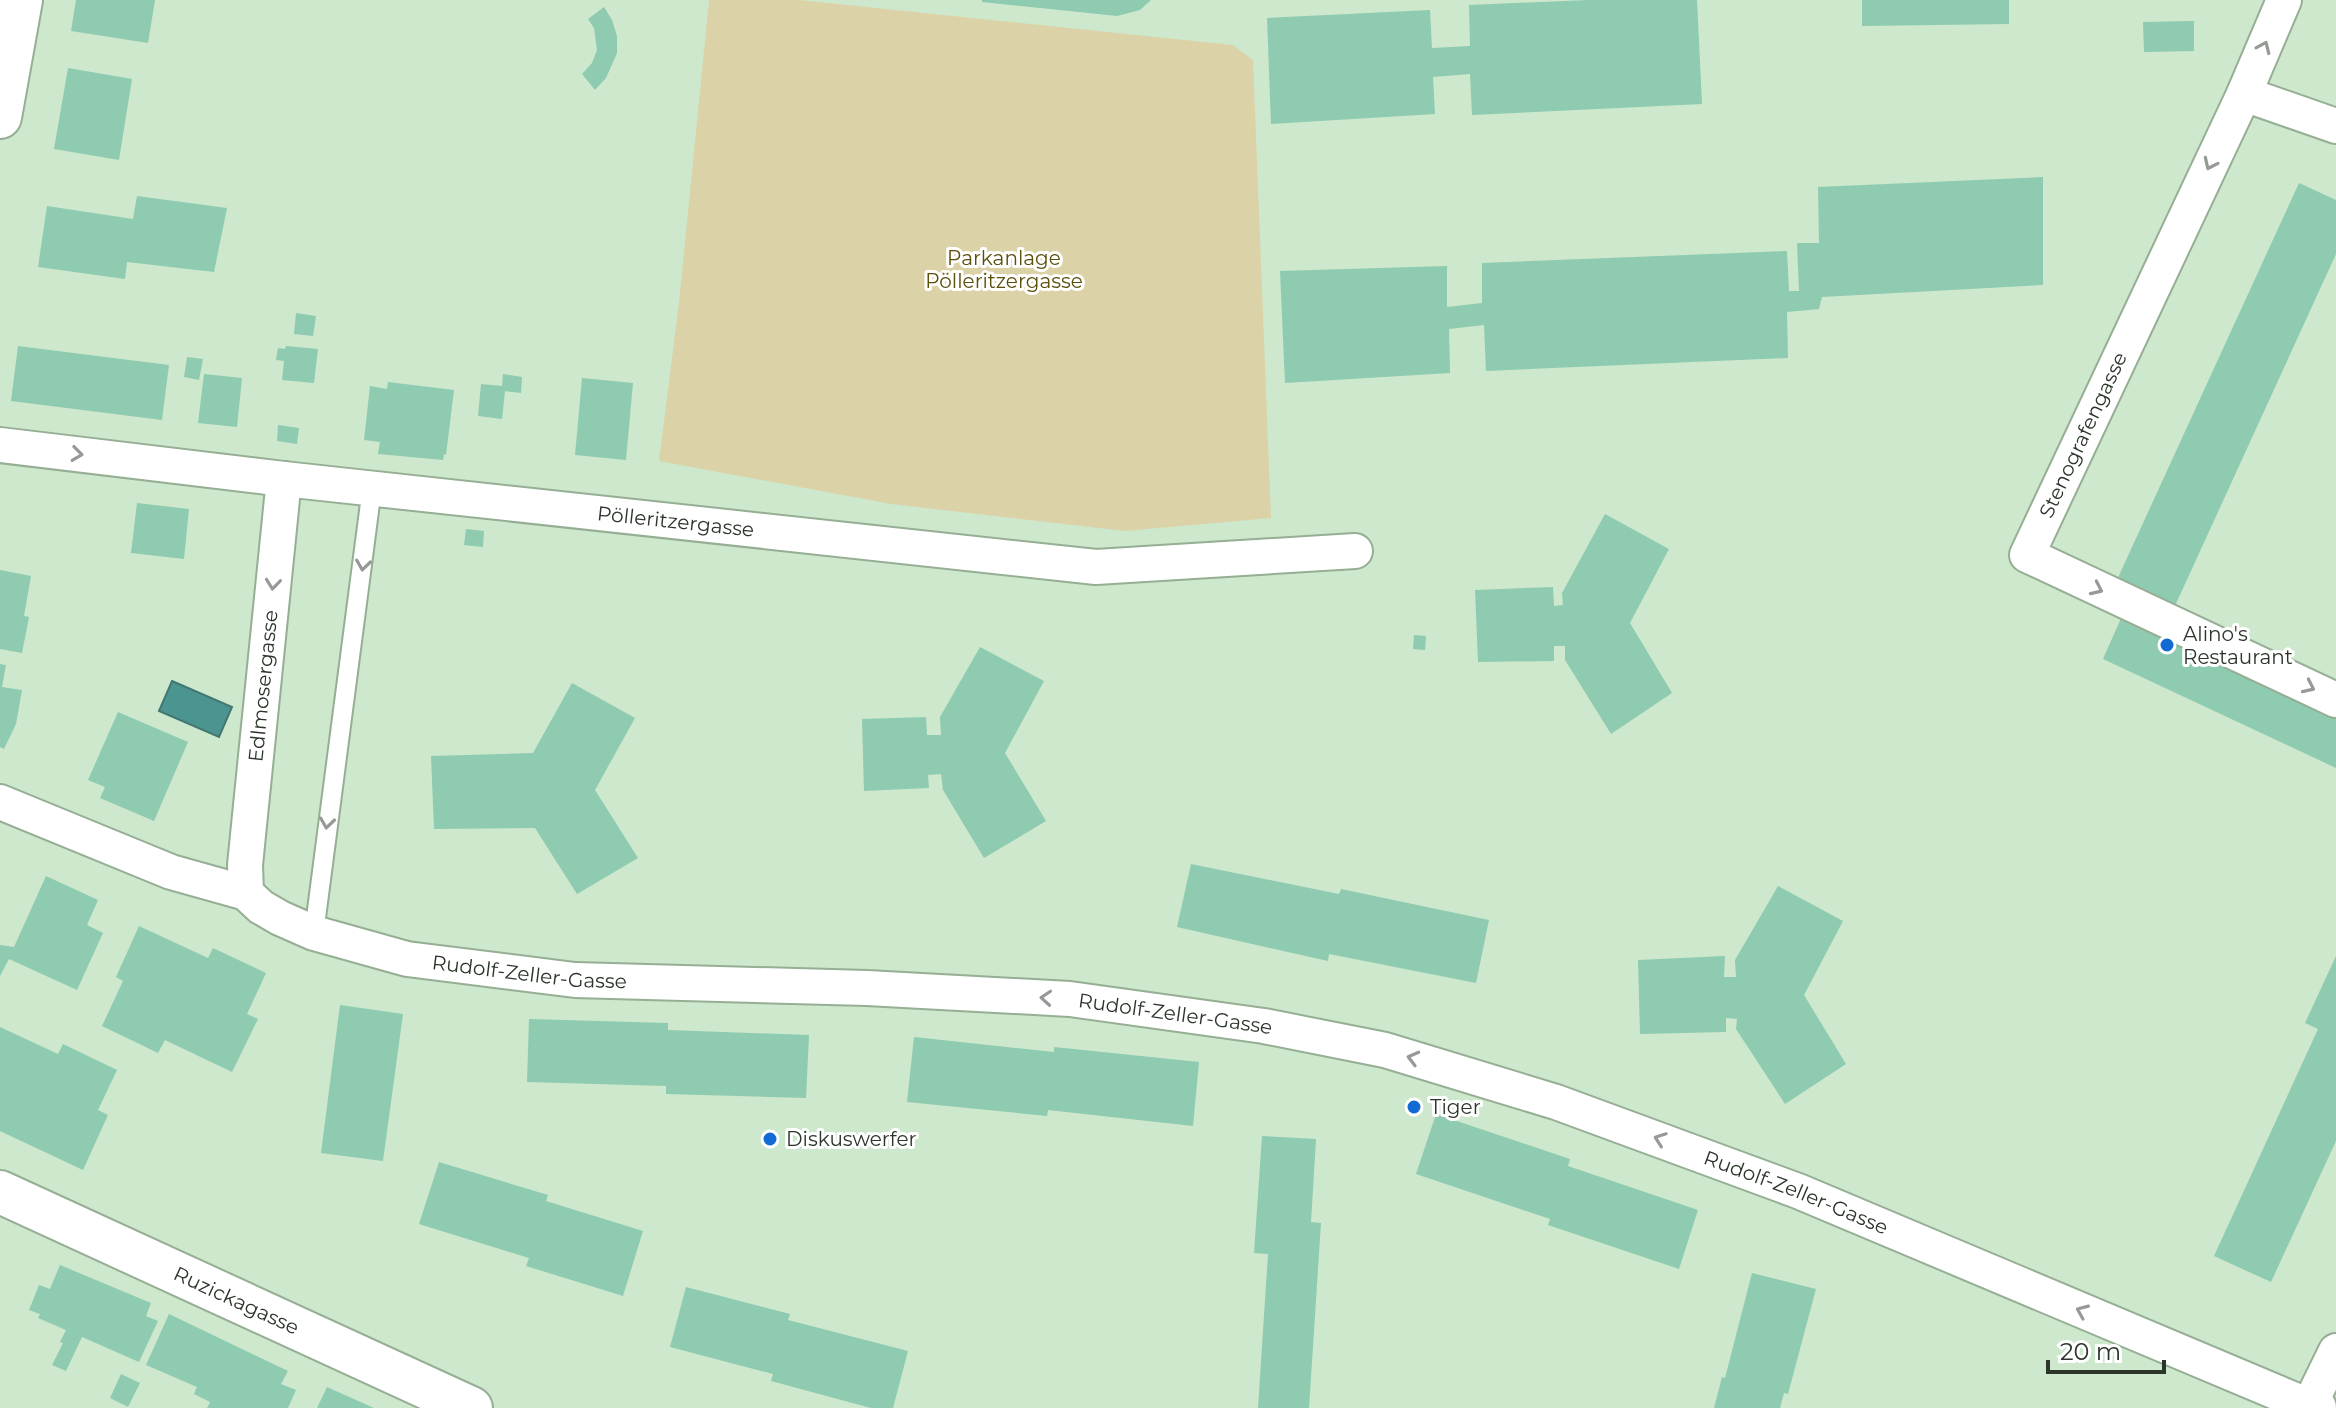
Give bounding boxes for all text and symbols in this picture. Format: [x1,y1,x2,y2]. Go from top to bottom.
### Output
one-way arrow [2254,41,2270,55]
one-way arrow [2204,156,2220,171]
park label: Parkanlage Pölleritzergasse [925,246,1083,293]
street label: Stenografengasse [2034,348,2132,522]
one-way arrow [71,445,84,462]
street label: Pölleritzergasse [596,501,755,542]
one-way arrow [355,559,372,572]
one-way arrow [265,578,282,591]
one-way arrow [2088,579,2103,595]
street label: Edlmosergasse [243,609,283,763]
place label: Alino's Restaurant [2183,622,2293,669]
marker: Alino's Restaurant [2158,636,2176,654]
one-way arrow [2301,677,2315,693]
one-way arrow [319,816,336,830]
street label: Rudolf-Zeller-Gasse [431,950,627,993]
street label: Rudolf-Zeller-Gasse [1077,988,1275,1039]
one-way arrow [1039,990,1052,1007]
one-way arrow [1406,1051,1420,1067]
place label: Tiger [1430,1095,1481,1119]
marker: Tiger [1405,1098,1423,1116]
place label: Diskuswerfer [786,1127,917,1151]
marker: Diskuswerfer [761,1130,779,1148]
one-way arrow [1654,1133,1668,1149]
street label: Rudolf-Zeller-Gasse [1701,1145,1892,1240]
street label: Ruzickagasse [170,1261,303,1340]
one-way arrow [2076,1304,2090,1320]
scale bar [2048,1324,2164,1374]
text: 20 m [2060,1337,2121,1366]

